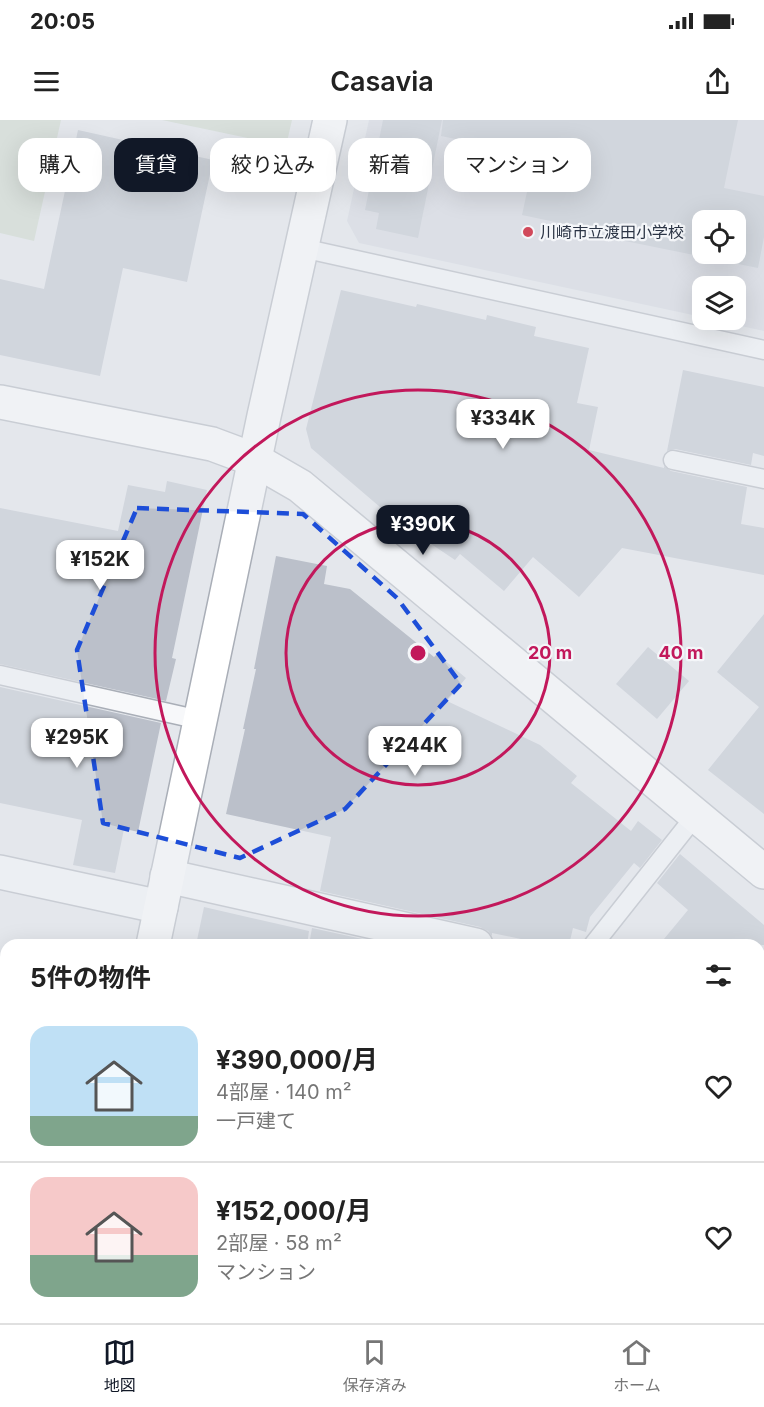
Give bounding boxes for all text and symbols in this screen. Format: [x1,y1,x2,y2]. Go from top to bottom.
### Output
text: 20:05 [30,8,95,34]
icon: menu [30,65,63,98]
text: Casavia [330,65,434,98]
icon: share [701,65,734,98]
chip: 購入 [18,138,102,192]
chip: 賃貸 [114,138,198,192]
chip: 絞り込み [210,138,336,192]
chip: 新着 [348,138,432,192]
chip: マンション [444,138,591,192]
map controls [692,210,746,330]
button: locate [692,210,746,264]
place label: 川崎市立渡田小学校 [540,222,684,242]
marker: 川崎市立渡田小学校 [521,225,535,239]
button: layers [692,276,746,330]
pin: ¥334K [461,399,545,450]
text: ¥334K [470,406,536,430]
pin: ¥390K [381,505,465,556]
text: ¥390K [390,512,456,536]
pin: ¥152K [58,540,142,591]
text: ¥152K [70,547,130,571]
text: 20 m [528,642,572,663]
text: 40 m [659,642,704,663]
centre of rings [408,643,428,663]
pin: ¥295K [35,718,119,769]
text: ¥295K [45,725,109,749]
pin: ¥244K [373,726,457,777]
text: ¥244K [382,733,448,757]
icon: filters [702,959,735,992]
text: 5件の物件 [30,962,151,993]
text: ¥390,000/月 [216,1044,378,1075]
icon: home [78,1050,150,1122]
icon: heart [702,1070,735,1103]
text: 4部屋 · 140 m² [216,1080,352,1104]
text: 一戸建て [216,1109,296,1133]
text: ¥152,000/月 [216,1195,372,1226]
icon: home [78,1201,150,1273]
icon: heart [702,1221,735,1254]
text: 2部屋 · 58 m² [216,1231,342,1255]
text: マンション [216,1260,316,1284]
tab: 地図 [103,1336,136,1396]
tab: 保存済み [343,1336,407,1396]
tab: ホーム [613,1336,661,1396]

